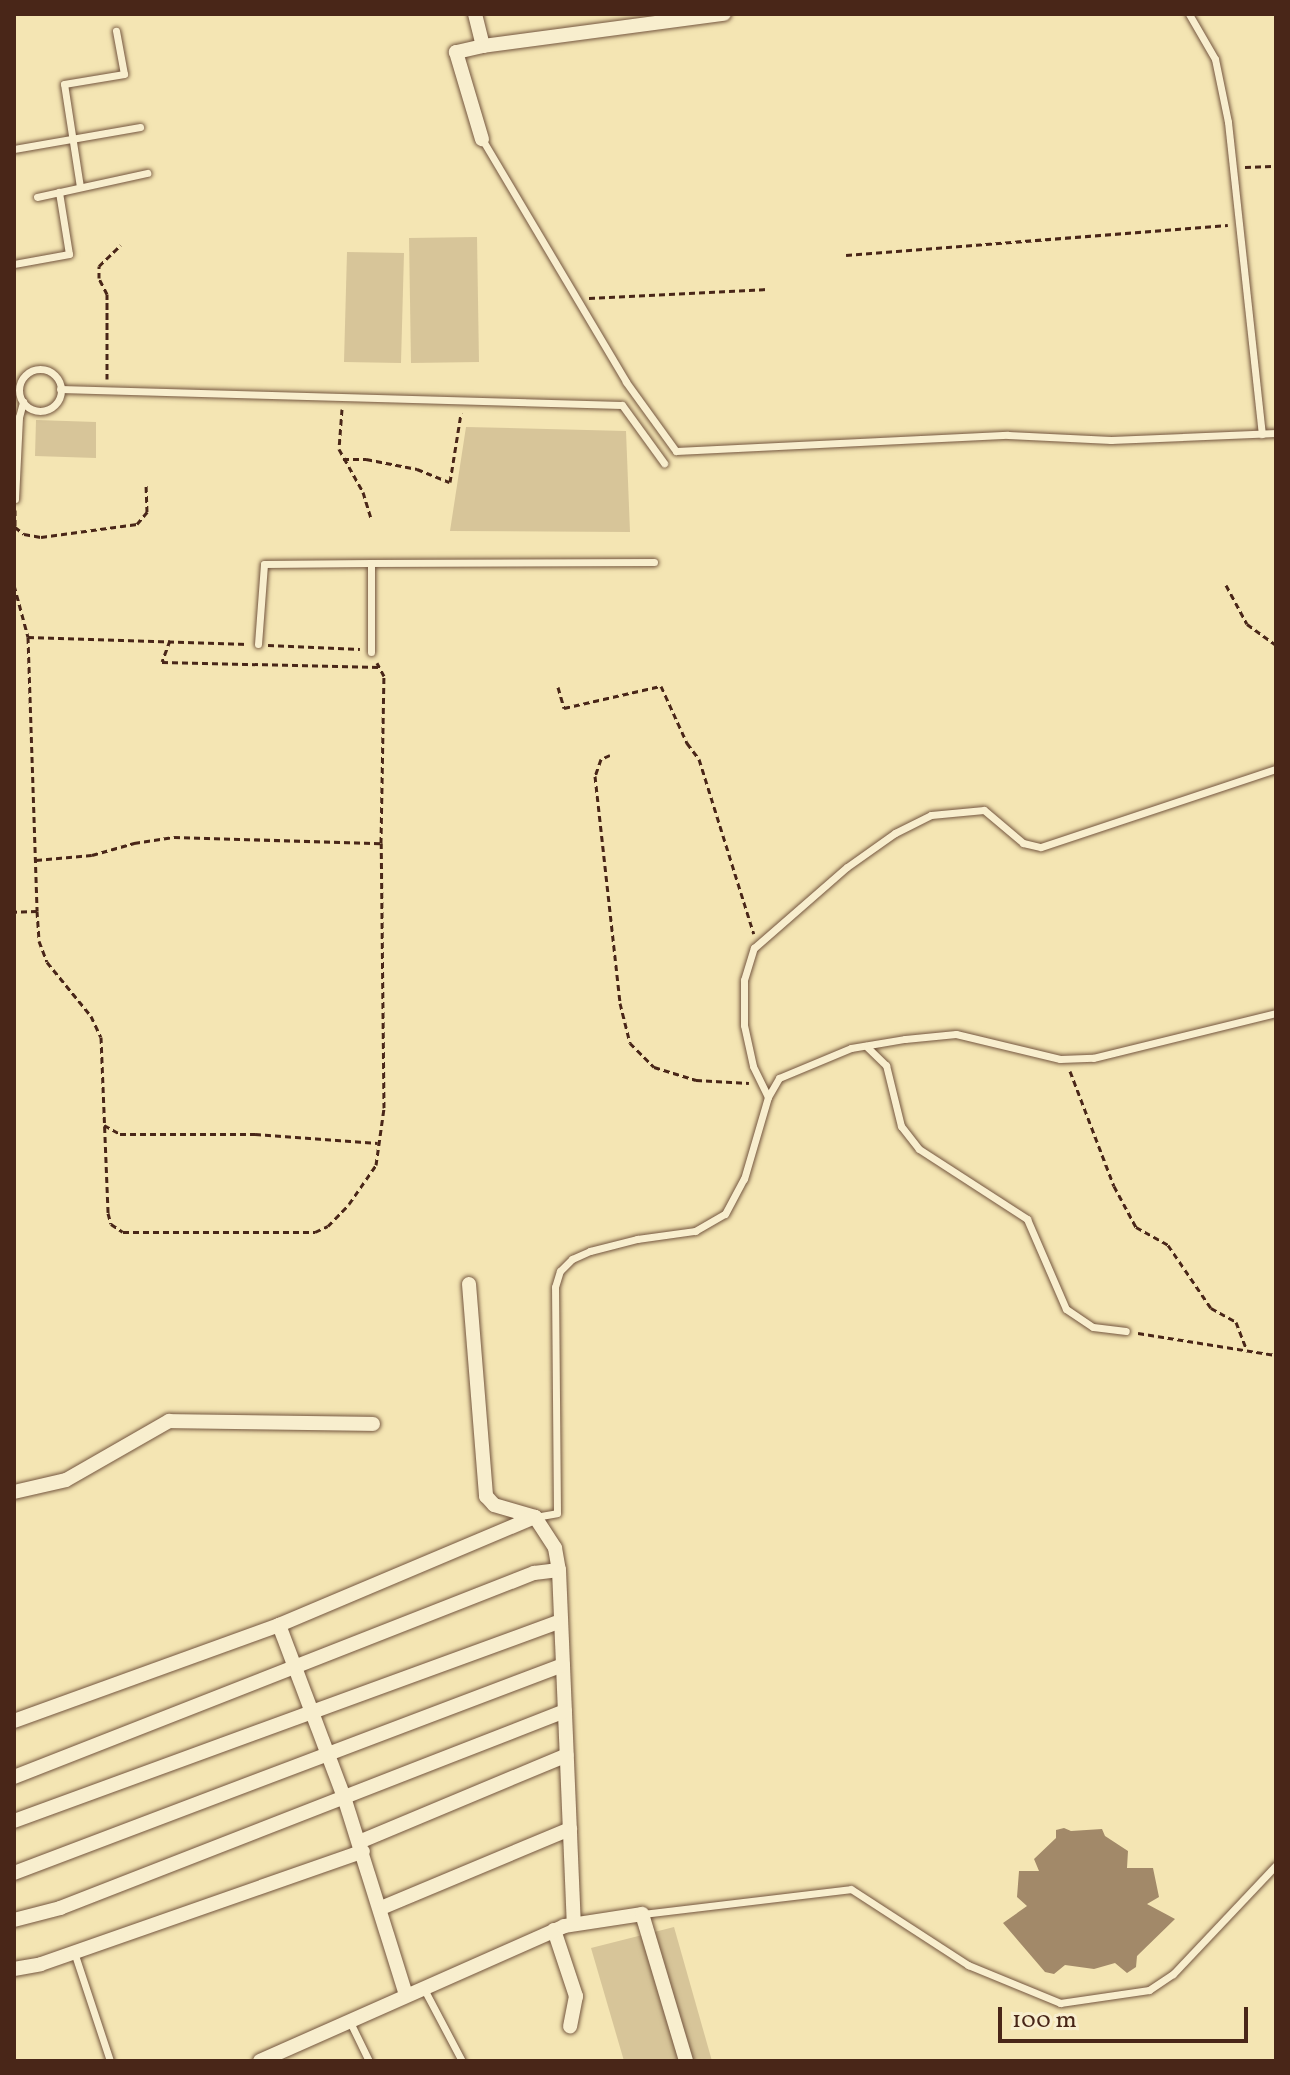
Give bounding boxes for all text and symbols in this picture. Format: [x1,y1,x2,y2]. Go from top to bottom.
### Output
scale bar [1002,1991,1252,2041]
text: 100 m [1012,2004,1077,2038]

